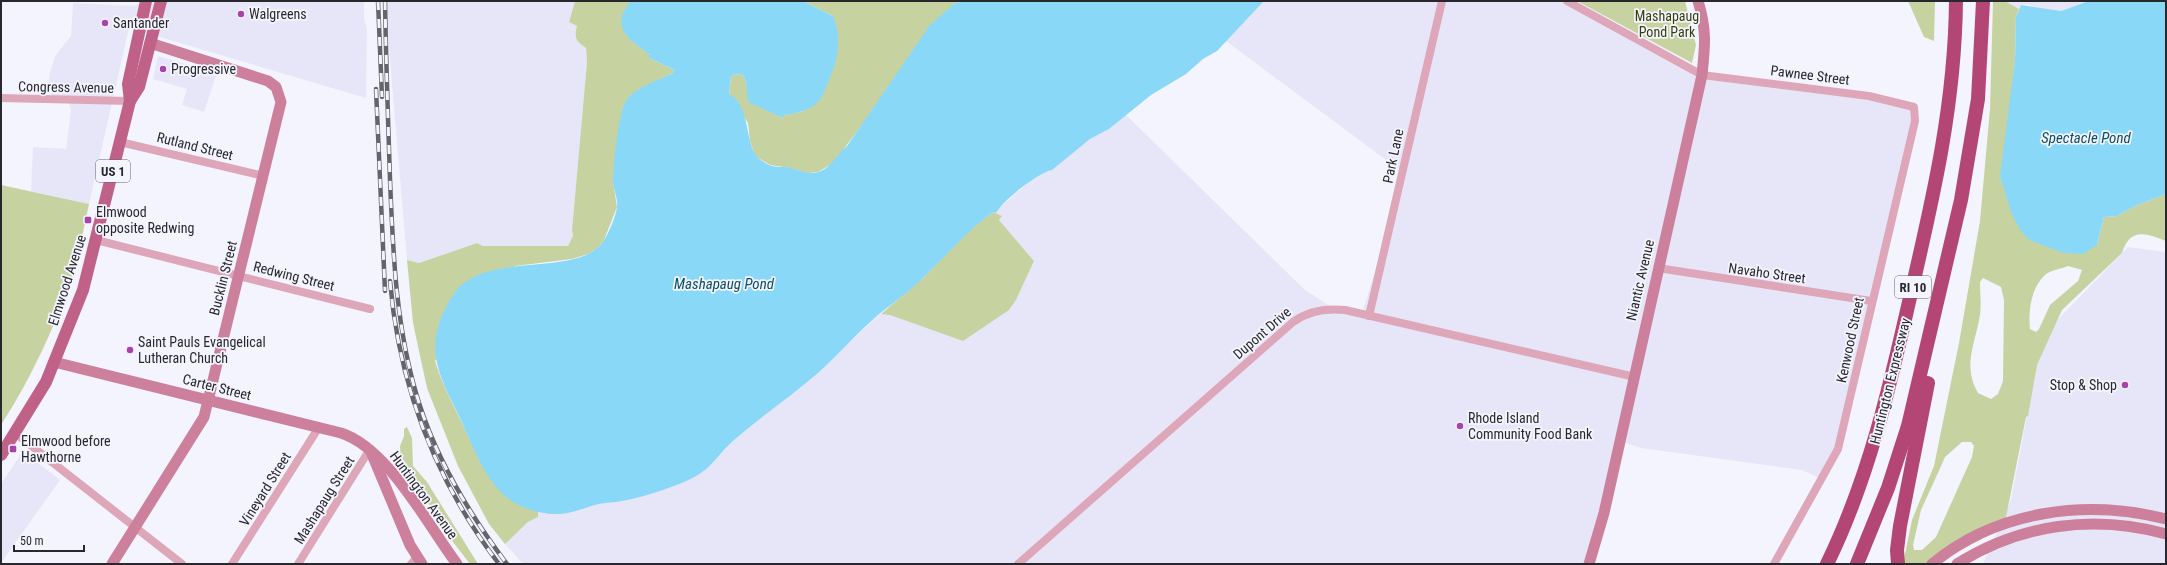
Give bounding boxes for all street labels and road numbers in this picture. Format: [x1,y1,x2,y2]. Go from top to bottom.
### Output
street label: Pawnee Street [1770,62,1850,88]
street label: Congress Avenue [18,78,114,96]
street label: Park Lane [1379,127,1407,185]
street label: Rutland Street [155,129,235,163]
road number: US 1 [96,160,130,182]
street label: Elmwood Avenue [45,232,89,327]
street label: Niantic Avenue [1623,237,1657,322]
street label: Bucklin Street [206,239,240,317]
street label: Redwing Street [252,258,336,294]
street label: Navaho Street [1727,260,1807,286]
road number: RI 10 [1895,276,1931,298]
street label: Kenwood Street [1833,296,1867,384]
street label: Dupont Drive [1230,303,1294,362]
street label: Huntington Expressway [1867,316,1913,446]
street label: Carter Street [181,371,253,403]
street label: Huntington Avenue [387,448,461,542]
street label: Vineyard Street [236,449,294,529]
street label: Mashapaug Street [291,453,357,547]

